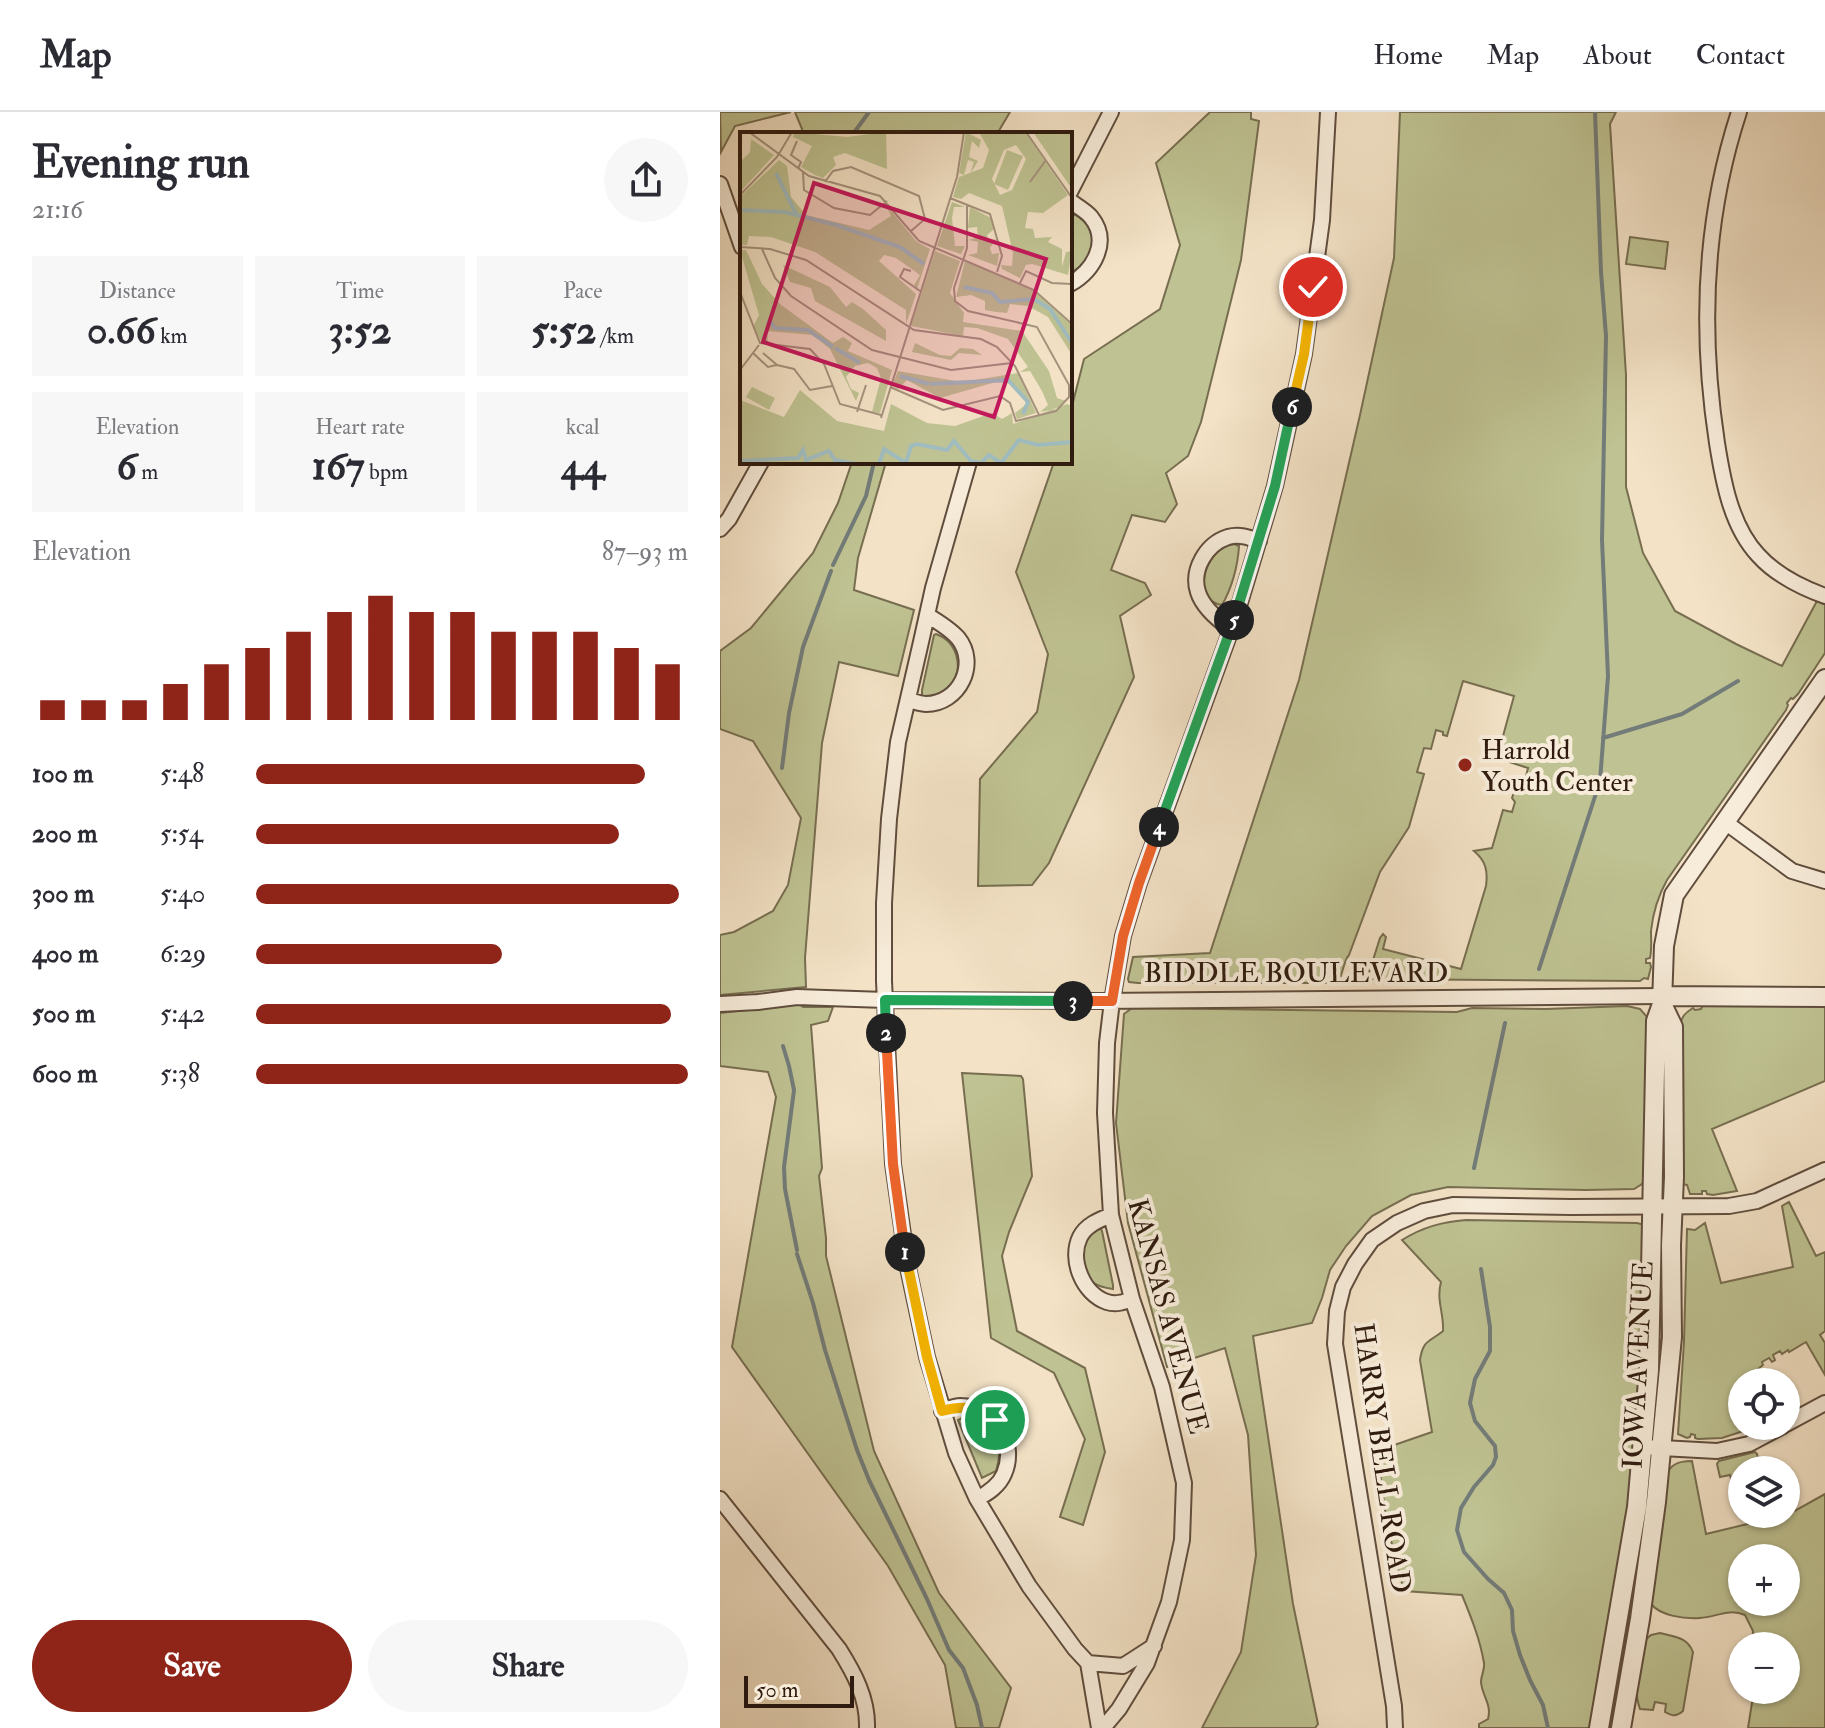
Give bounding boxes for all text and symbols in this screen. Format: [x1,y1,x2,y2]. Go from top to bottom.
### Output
text: Map [40,31,111,79]
text: Home [1373,38,1443,73]
text: Map [1487,38,1539,73]
text: About [1583,38,1652,73]
text: Contact [1696,38,1785,73]
inset map [740,132,1072,464]
text: Evening run [32,136,250,191]
button: share [604,138,688,222]
text: 21:16 [32,194,83,226]
pin [1279,253,1347,321]
icon: check [1291,265,1335,309]
text: Distance [99,277,176,305]
text: Time [336,277,384,305]
text: Pace [563,277,602,305]
text: 0.66 [87,305,156,356]
text: 3:52 [329,305,391,356]
text: 5:52 [531,305,596,356]
text: km [156,322,188,350]
text: /km [596,322,634,350]
pin: 6 [1272,387,1312,427]
text: 6 [1286,393,1298,421]
text: Elevation [95,413,179,441]
text: Heart rate [315,413,405,441]
text: kcal [566,413,600,441]
text: 6 [116,441,137,492]
text: 167 [312,441,364,492]
text: 44 [561,441,604,492]
text: m [137,458,158,486]
text: bpm [364,458,408,486]
text: Elevation [32,536,131,568]
text: 87–93 m [602,536,688,568]
pin: 5 [1214,600,1254,640]
text: 5 [1229,606,1239,634]
place label: Harrold Youth Center [1481,733,1633,800]
marker: Harrold Youth Center [1456,756,1474,774]
text: 100 m [32,758,93,790]
text: 5:48 [160,758,204,790]
pin: 4 [1139,807,1179,847]
text: 4 [1153,813,1165,841]
text: 200 m [32,818,97,850]
text: 5:54 [160,818,203,850]
text: 300 m [32,878,94,910]
text: 5:40 [160,878,205,910]
text: 400 m [32,938,98,970]
text: 6:29 [160,938,206,970]
street label: BIDDLE BOULEVARD [1144,956,1448,991]
pin: 3 [1053,981,1093,1021]
text: 3 [1069,987,1077,1015]
text: 500 m [32,998,96,1030]
text: 5:42 [160,998,205,1030]
pin: 2 [866,1013,906,1053]
text: 2 [880,1019,892,1047]
text: 600 m [32,1058,97,1090]
text: 5:38 [160,1058,200,1090]
street label: KANSAS AVENUE [1119,1195,1216,1438]
pin: 1 [885,1232,925,1272]
text: 1 [901,1238,909,1266]
street label: IOWA AVENUE [1616,1260,1661,1470]
street label: HARRY BELL ROAD [1345,1321,1418,1596]
map controls [1728,1368,1800,1704]
button: locate [1728,1368,1800,1440]
pin [961,1386,1029,1454]
icon: arrive [973,1398,1017,1442]
button: layers [1728,1456,1800,1528]
button: + [1728,1544,1800,1616]
button: Save [32,1620,352,1712]
button: Share [368,1620,688,1712]
button: − [1728,1632,1800,1704]
scale bar [744,1672,854,1708]
text: 50 m [756,1676,798,1704]

